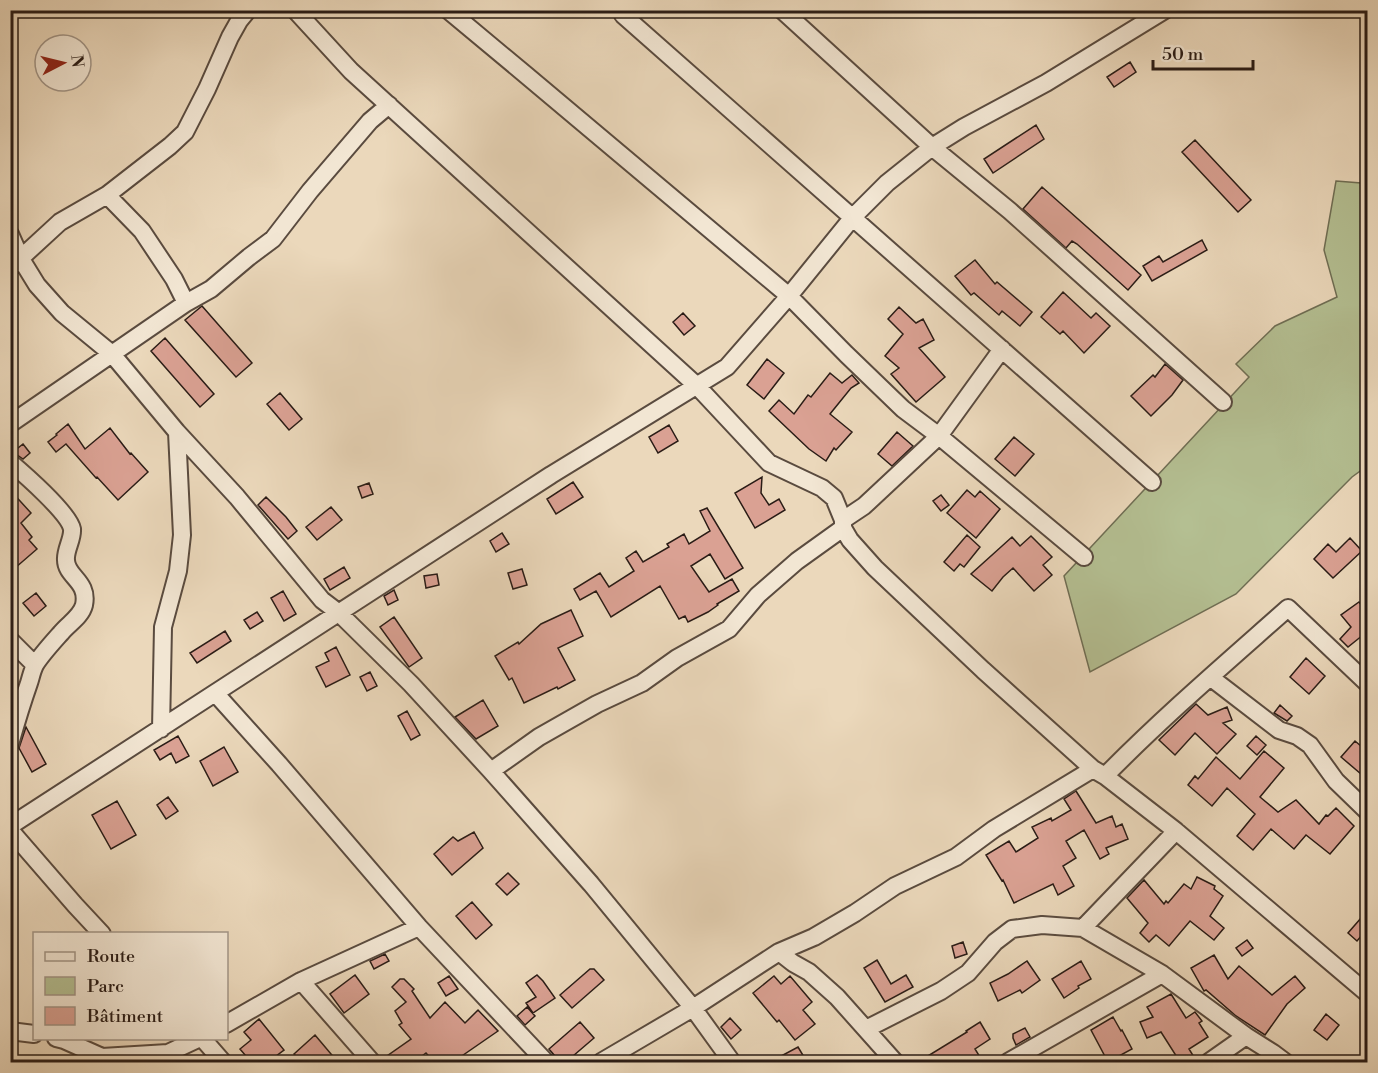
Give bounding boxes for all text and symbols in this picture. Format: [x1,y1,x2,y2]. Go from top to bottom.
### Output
north arrow [33,33,93,93]
scale bar [1153,33,1254,71]
text: 50 m [1162,43,1204,66]
text: N [66,54,88,69]
legend [33,932,228,1040]
text: Route [87,945,135,968]
text: Parc [87,975,124,998]
text: Bâtiment [86,1005,164,1028]

